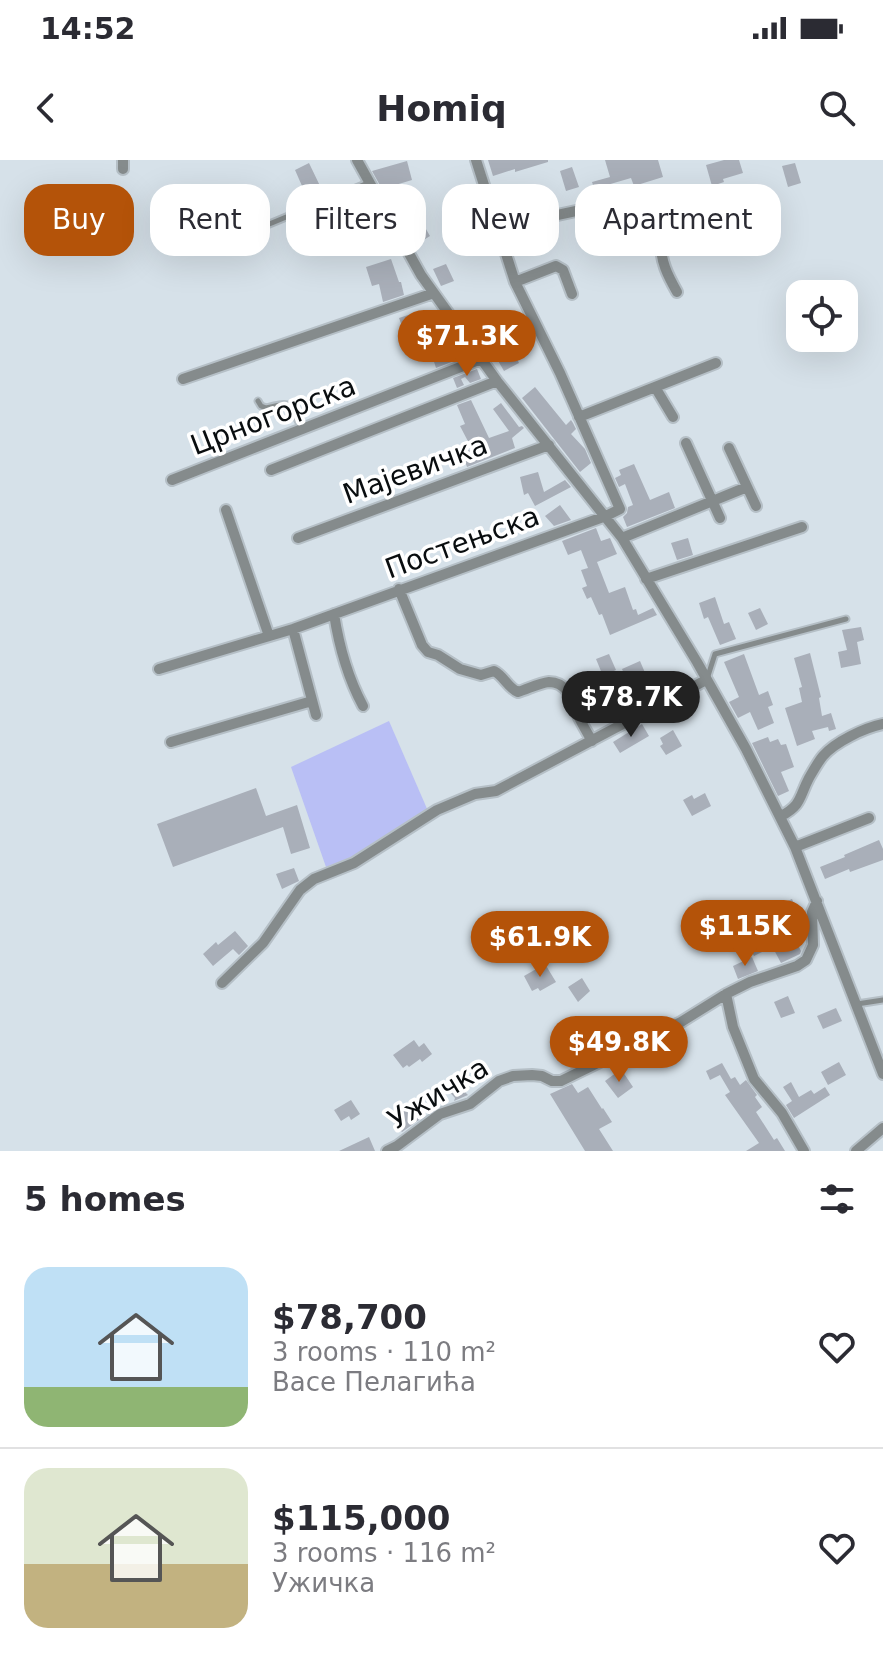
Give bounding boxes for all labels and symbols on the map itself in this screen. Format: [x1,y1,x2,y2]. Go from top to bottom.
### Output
pin: $71.3K [402,310,532,378]
street label: Црногорска [186,369,360,462]
street label: Мајевичка [338,428,492,511]
street label: Постењска [381,499,544,586]
pin: $78.7K [566,671,696,739]
pin: $115K [689,900,801,968]
pin: $61.9K [475,911,605,979]
pin: $49.8K [554,1016,684,1084]
street label: Ужичка [382,1051,494,1136]

